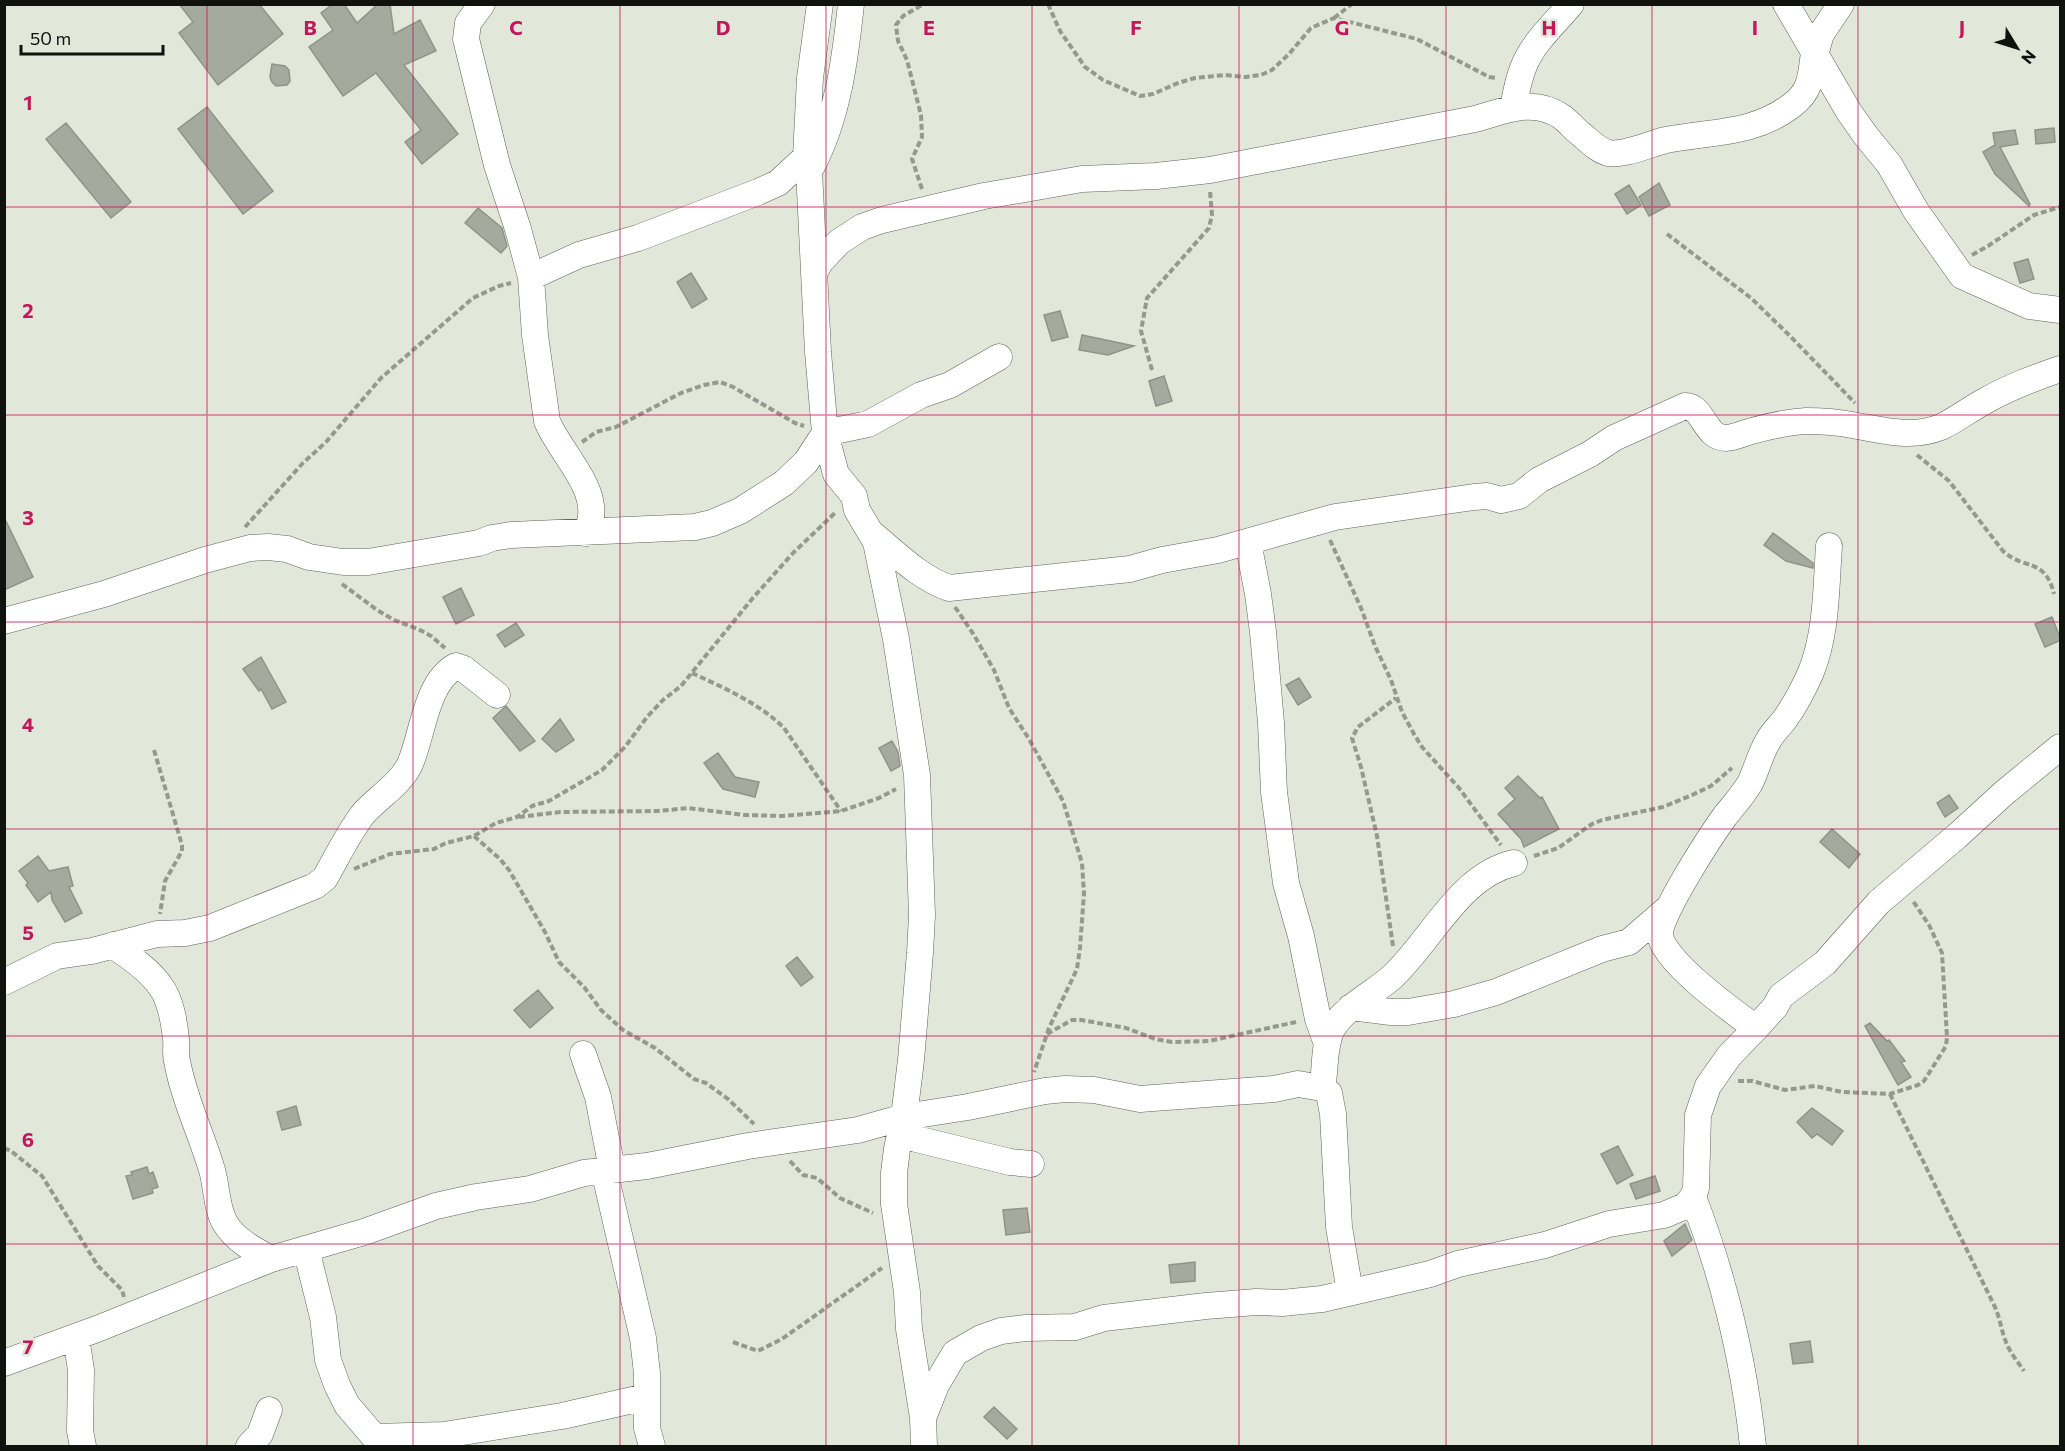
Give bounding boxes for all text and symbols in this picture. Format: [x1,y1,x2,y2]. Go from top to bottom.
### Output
text: B [303,15,317,39]
text: C [509,15,523,39]
text: D [716,15,730,39]
text: E [923,15,935,39]
text: F [1130,15,1142,39]
text: G [1335,15,1349,39]
text: H [1542,15,1557,39]
text: I [1752,15,1758,39]
text: J [1959,15,1965,39]
scale bar [21,18,164,56]
north arrow [1987,18,2047,78]
text: 50 m [30,27,71,49]
text: N [2018,47,2040,68]
text: 1 [23,90,33,114]
text: 2 [22,298,34,322]
text: 3 [22,505,34,529]
text: 4 [22,712,34,736]
text: 5 [22,920,34,944]
text: 6 [22,1127,34,1151]
text: 7 [23,1334,34,1358]

